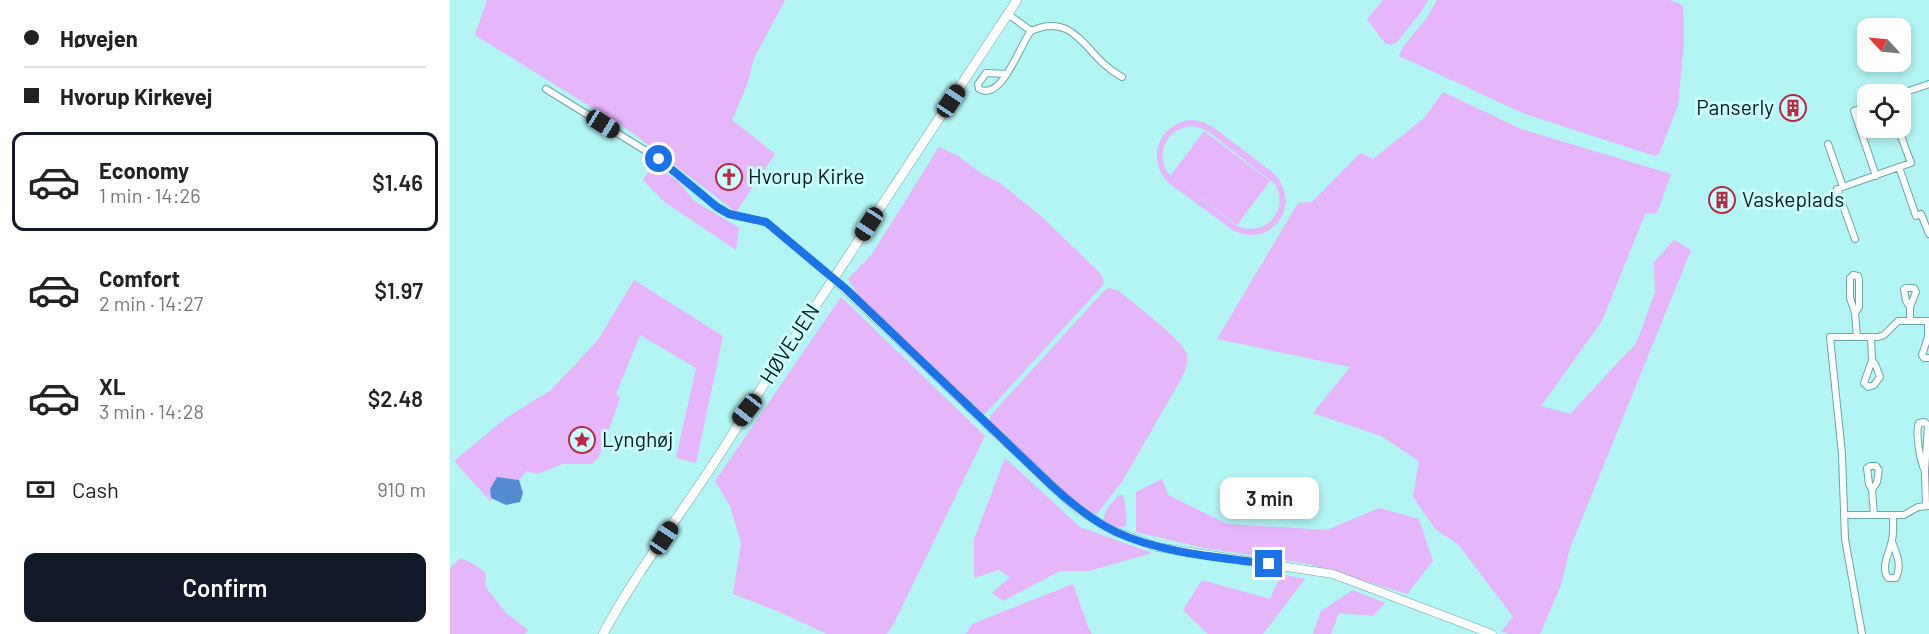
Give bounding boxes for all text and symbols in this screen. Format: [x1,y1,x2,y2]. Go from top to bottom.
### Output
north arrow [1857,18,1911,72]
map controls [1857,18,1911,138]
text: Høvejen [60,25,138,51]
car [933,81,969,121]
text: Hvorup Kirkevej [60,83,212,109]
button: locate [1857,84,1911,138]
building icon: Panserly [1778,93,1808,123]
place label: Panserly [1696,94,1774,119]
car [583,107,623,141]
route start [645,145,672,172]
icon: car [27,155,81,209]
text: Economy [99,157,189,183]
church icon: Hvorup Kirke [714,162,744,192]
place label: Hvorup Kirke [748,163,865,188]
text: $1.46 [372,169,423,195]
text: 1 min · 14:26 [99,183,200,207]
building icon: Vaskeplads [1707,185,1737,215]
place label: Vaskeplads [1742,186,1844,211]
car [852,204,886,244]
icon: car [27,263,81,317]
text: Comfort [99,265,180,291]
text: $1.97 [374,277,423,303]
text: 2 min · 14:27 [99,291,203,315]
street label: HØVEJEN [754,298,824,388]
icon: car [27,371,81,425]
text: XL [99,373,125,399]
text: $2.48 [368,385,423,411]
car [729,390,765,430]
text: 3 min · 14:28 [99,399,204,423]
place icon: Lynghøj [567,425,597,455]
place label: Lynghøj [602,426,673,451]
icon: cash [24,473,57,506]
text: Cash [72,476,119,502]
text: 910 m [377,477,426,501]
callout: 3 min [1220,477,1318,519]
text: 3 min [1246,486,1293,510]
car [646,518,682,558]
route end [1255,550,1282,577]
button: Confirm [24,553,426,622]

